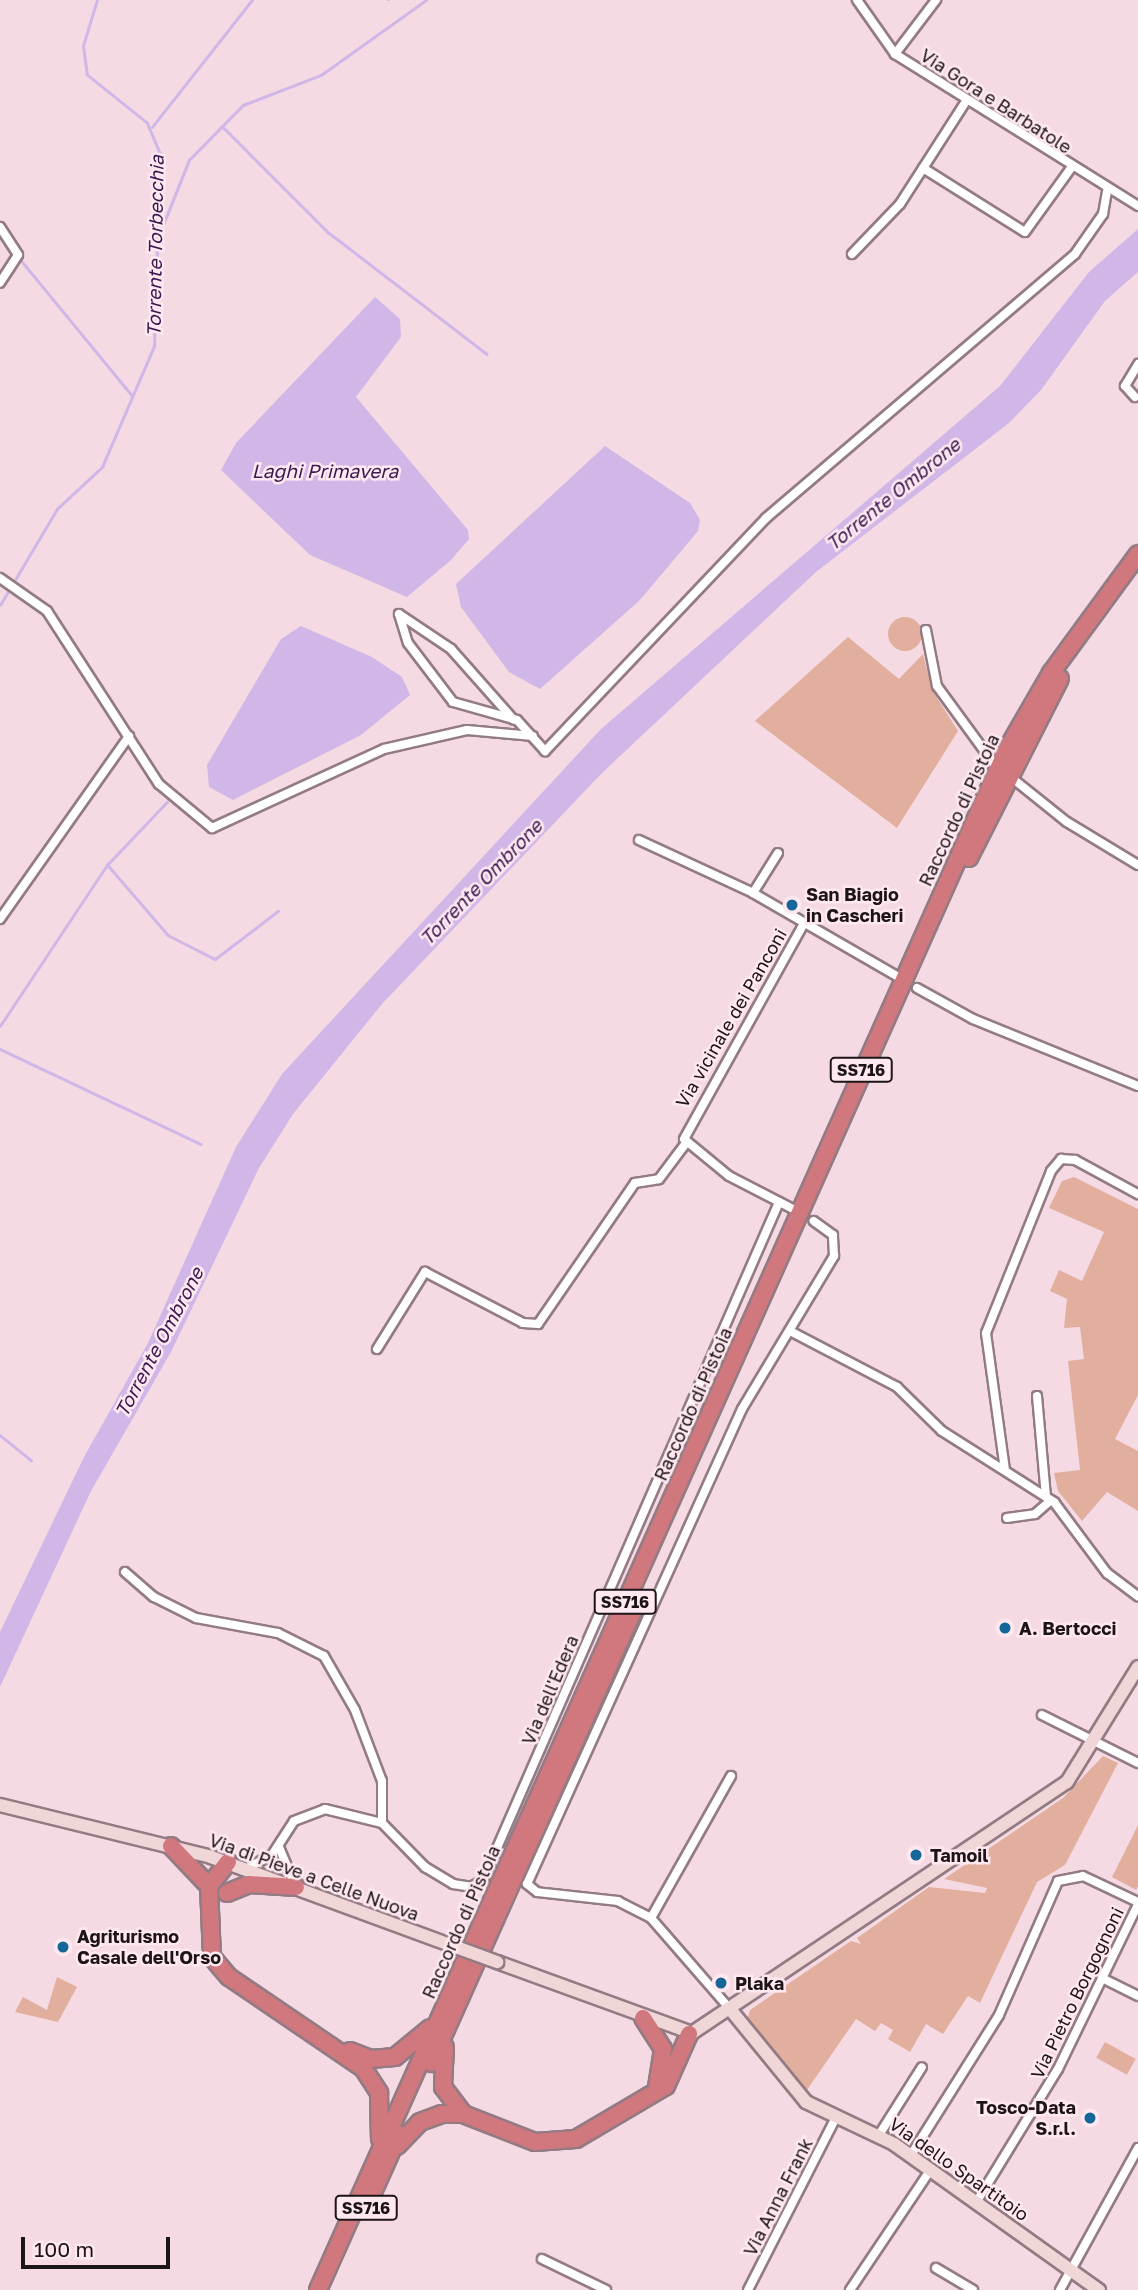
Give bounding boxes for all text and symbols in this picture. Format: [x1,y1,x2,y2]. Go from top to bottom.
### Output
street label: Via Gora e Barbatole [916,44,1076,158]
water label: Torrente Torbecchia [142,155,168,337]
water label: Torrente Ombrone [821,433,965,555]
water label: Laghi Primavera [252,460,398,482]
street label: Raccordo di Pistoia [914,730,1004,890]
water label: Torrente Ombrone [415,814,547,950]
place label: San Biagio in Cascheri [806,884,903,926]
marker: San Biagio in Cascheri [784,897,800,913]
street label: Via vicinale dei Panconi [671,925,791,1111]
road number: SS716 [830,1058,892,1082]
water label: Torrente Ombrone [110,1263,208,1421]
street label: Raccordo di Pistoia [649,1324,737,1484]
road number: SS716 [594,1590,656,1614]
place label: A. Bertocci [1019,1617,1117,1639]
marker: A. Bertocci [997,1620,1013,1636]
street label: Via dell'Edera [517,1632,583,1748]
street label: Via di Pieve a Celle Nuova [206,1829,422,1925]
street label: Raccordo di Pistoia [417,1842,505,2002]
place label: Tamoil [930,1844,988,1866]
marker: Tamoil [908,1847,924,1863]
street label: Via Pietro Borgognoni [1026,1904,1128,2082]
place label: Agriturismo Casale dell'Orso [77,1926,221,1968]
marker: Agriturismo Casale dell'Orso [55,1939,71,1955]
place label: Plaka [735,1972,784,1994]
marker: Plaka [713,1975,729,1991]
place label: Tosco-Data S.r.l. [976,2097,1076,2140]
marker: Tosco-Data S.r.l. [1082,2110,1098,2126]
street label: Via dello Spartitoio [885,2113,1033,2225]
street label: Via Anna Frank [739,2134,817,2260]
road number: SS716 [334,2196,398,2220]
scale bar [24,2224,173,2268]
text: 100 m [34,2236,94,2262]

